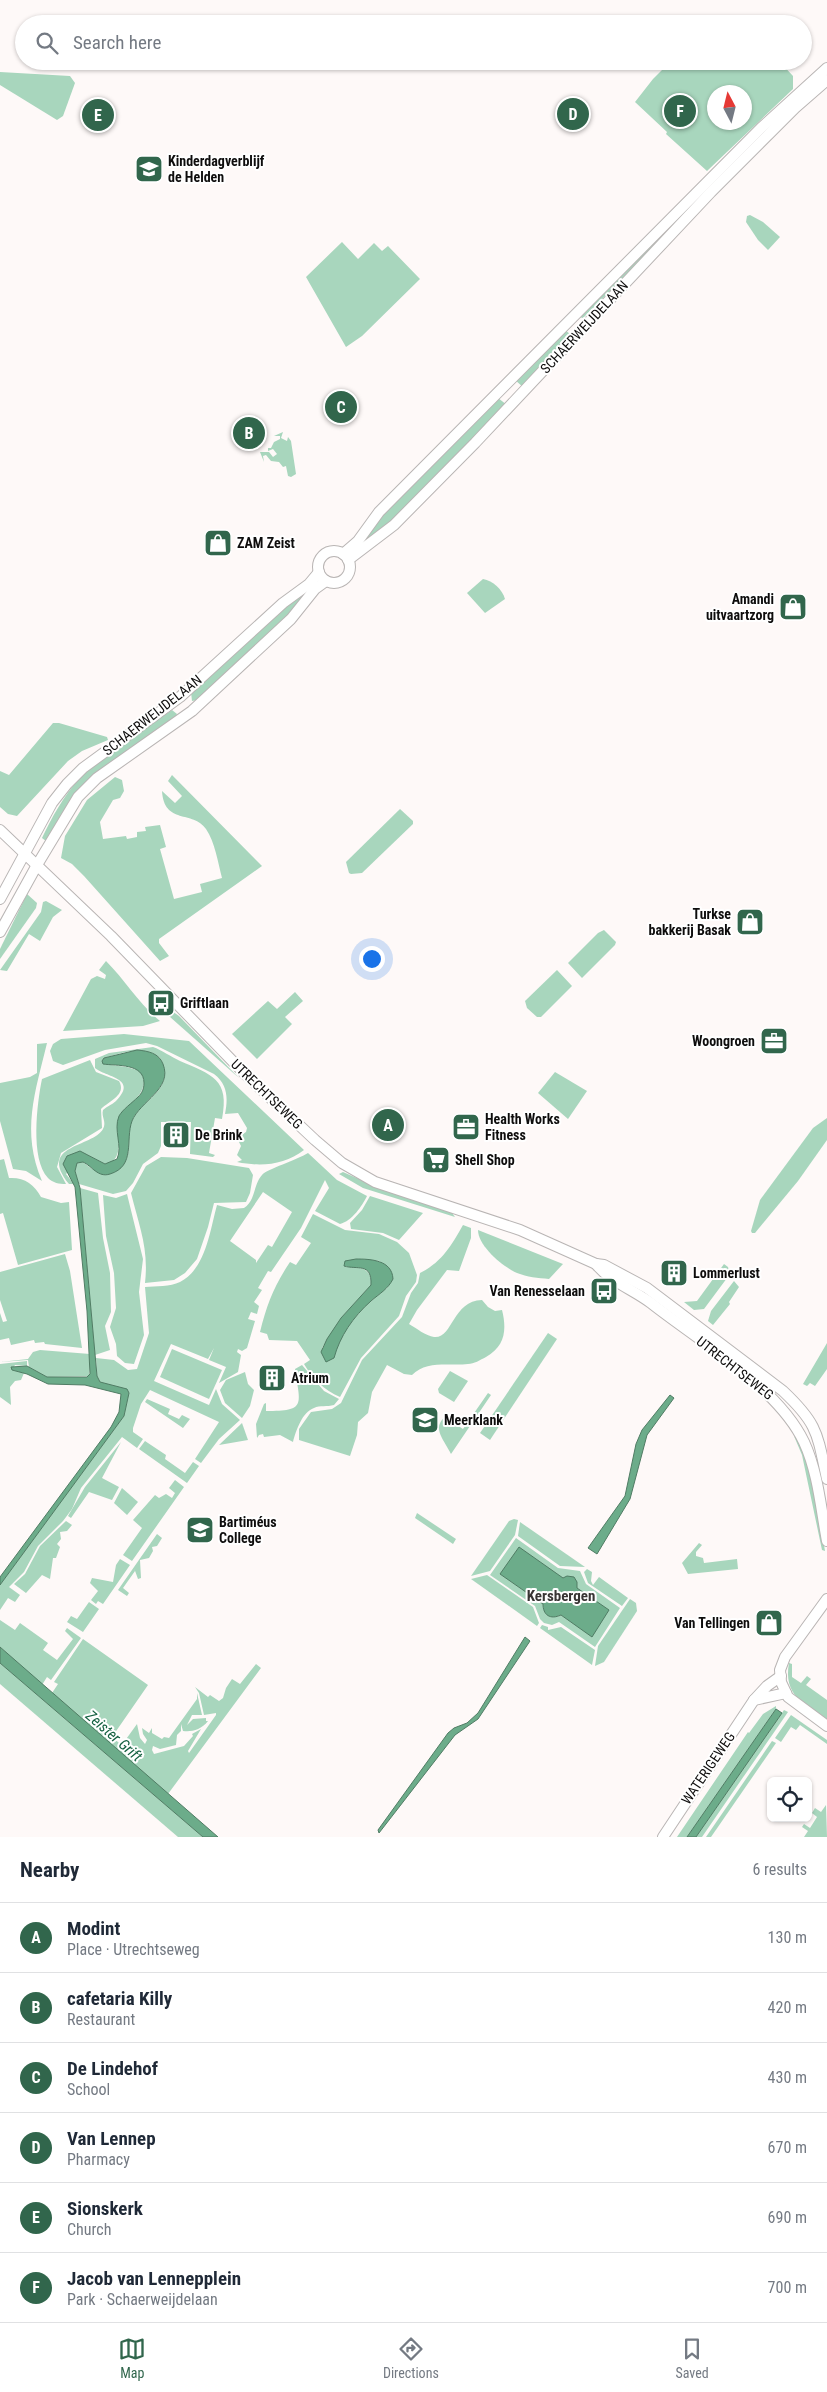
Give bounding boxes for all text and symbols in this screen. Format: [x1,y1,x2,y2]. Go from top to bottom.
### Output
search box [15,15,812,70]
icon: search [33,29,61,57]
text: Search here [73,31,161,54]
north arrow [707,85,752,130]
pin: F [664,92,696,130]
pin: D [557,95,589,133]
pin: E [82,96,114,134]
place label: Kinderdagverblijf de Helden [168,153,265,185]
school or university icon: Kinderdagverblijf de Helden [134,154,164,184]
street label: SCHAERWEIJDELAAN [537,277,631,377]
pin: C [325,388,357,426]
pin: B [233,414,265,452]
shop icon: ZAM Zeist [203,528,233,558]
place label: ZAM Zeist [237,535,295,551]
place label: Amandi uitvaartzorg [706,591,774,623]
shop icon: Amandi uitvaartzorg [778,592,808,622]
street label: SCHAERWEIJDELAAN [99,671,205,759]
place label: Turkse bakkerij Basak [649,906,731,938]
shop icon: Turkse bakkerij Basak [735,907,765,937]
your location [359,946,385,972]
bus stop icon: Griftlaan [146,988,176,1018]
place label: Griftlaan [180,995,229,1011]
office icon: Woongroen [759,1026,789,1056]
place label: Woongroen [692,1033,755,1049]
street label: UTRECHTSEWEG [228,1056,306,1132]
pin: A [372,1106,404,1144]
place label: Health Works Fitness [485,1111,560,1143]
office icon: Health Works Fitness [451,1112,481,1142]
building icon: De Brink [161,1120,191,1150]
place label: De Brink [195,1127,243,1143]
supermarket icon: Shell Shop [421,1145,451,1175]
place label: Shell Shop [455,1152,515,1168]
building icon: Lommerlust [659,1258,689,1288]
place label: Lommerlust [693,1265,760,1281]
bus stop icon: Van Renesselaan [589,1276,619,1306]
place label: Van Renesselaan [489,1283,585,1299]
street label: UTRECHTSEWEG [693,1333,777,1403]
building icon: Atrium [257,1363,287,1393]
place label: Atrium [291,1370,329,1386]
school or university icon: Meerklank [410,1405,440,1435]
place label: Meerklank [444,1412,503,1428]
place label: Bartiméus College [219,1514,277,1546]
school or university icon: Bartiméus College [185,1515,215,1545]
district label: Kersbergen [527,1587,595,1605]
shop icon: Van Tellingen [754,1608,784,1638]
place label: Van Tellingen [674,1615,750,1631]
water label: Zeister Grift [81,1706,146,1766]
street label: WATERIGEWEG [678,1729,738,1807]
map controls [767,1777,812,1822]
button: locate [767,1777,812,1822]
text: Nearby [20,1858,79,1882]
text: 6 results [752,1860,807,1879]
text: Modint [67,1917,120,1940]
text: A [31,1928,41,1947]
text: 130 m [768,1928,807,1947]
text: Place · Utrechtseweg [67,1940,200,1959]
text: cafetaria Killy [67,1987,172,2010]
text: B [32,1998,40,2017]
text: 420 m [768,1998,807,2017]
text: Restaurant [67,2010,135,2029]
text: De Lindehof [67,2057,158,2080]
text: C [31,2068,41,2087]
text: 430 m [768,2068,807,2087]
text: School [67,2080,110,2099]
text: Van Lennep [67,2127,156,2150]
text: D [31,2138,41,2157]
text: 670 m [768,2138,807,2157]
text: Pharmacy [67,2150,130,2169]
text: Sionskerk [67,2197,143,2220]
text: E [32,2208,40,2227]
text: 690 m [768,2208,807,2227]
text: Church [67,2220,111,2239]
text: Jacob van Lennepplein [67,2267,241,2290]
text: F [32,2278,40,2297]
text: 700 m [768,2278,807,2297]
text: Park · Schaerweijdelaan [67,2290,218,2309]
tab: Map [118,2335,146,2381]
tab: Directions [383,2335,439,2381]
tab: Saved [675,2335,709,2381]

